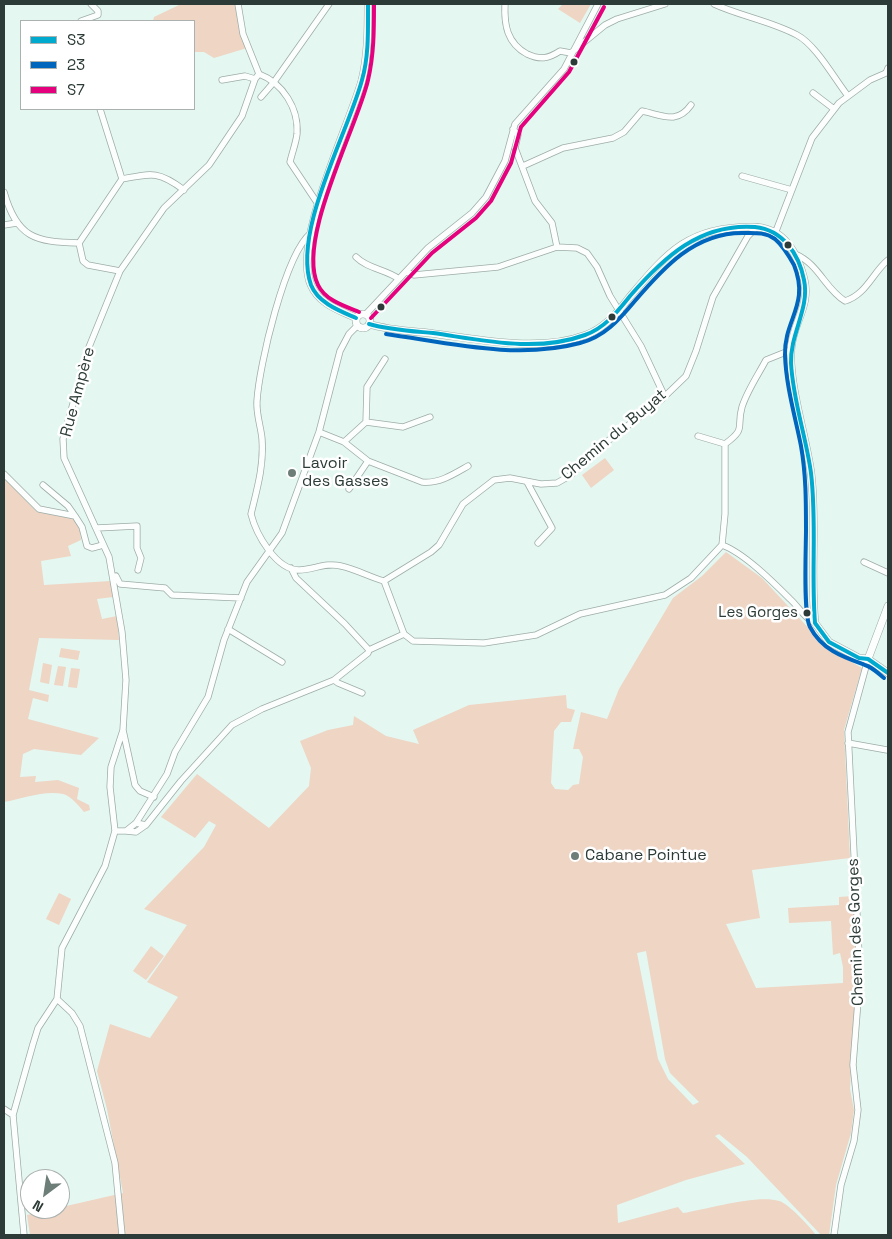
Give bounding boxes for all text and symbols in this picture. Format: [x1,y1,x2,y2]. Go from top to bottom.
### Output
legend [20,20,195,110]
text: S3 [67,30,85,49]
text: 23 [67,55,85,74]
unlabelled marker [569,57,579,67]
text: S7 [67,80,85,99]
unlabelled marker [783,240,793,250]
unlabelled marker [376,302,386,312]
unlabelled marker [607,312,617,322]
street label: Rue Ampère [57,345,99,439]
street label: Chemin du Buyat [557,385,671,485]
place label: Lavoir des Gasses [302,454,389,492]
marker: Lavoir des Gasses [286,467,298,479]
place label: Les Gorges [718,604,798,622]
marker: Les Gorges [802,608,812,618]
place label: Cabane Pointue [585,846,707,866]
marker: Cabane Pointue [569,850,581,862]
street label: Chemin des Gorges [844,858,868,1006]
north arrow [20,1169,70,1219]
text: N [29,1196,46,1216]

